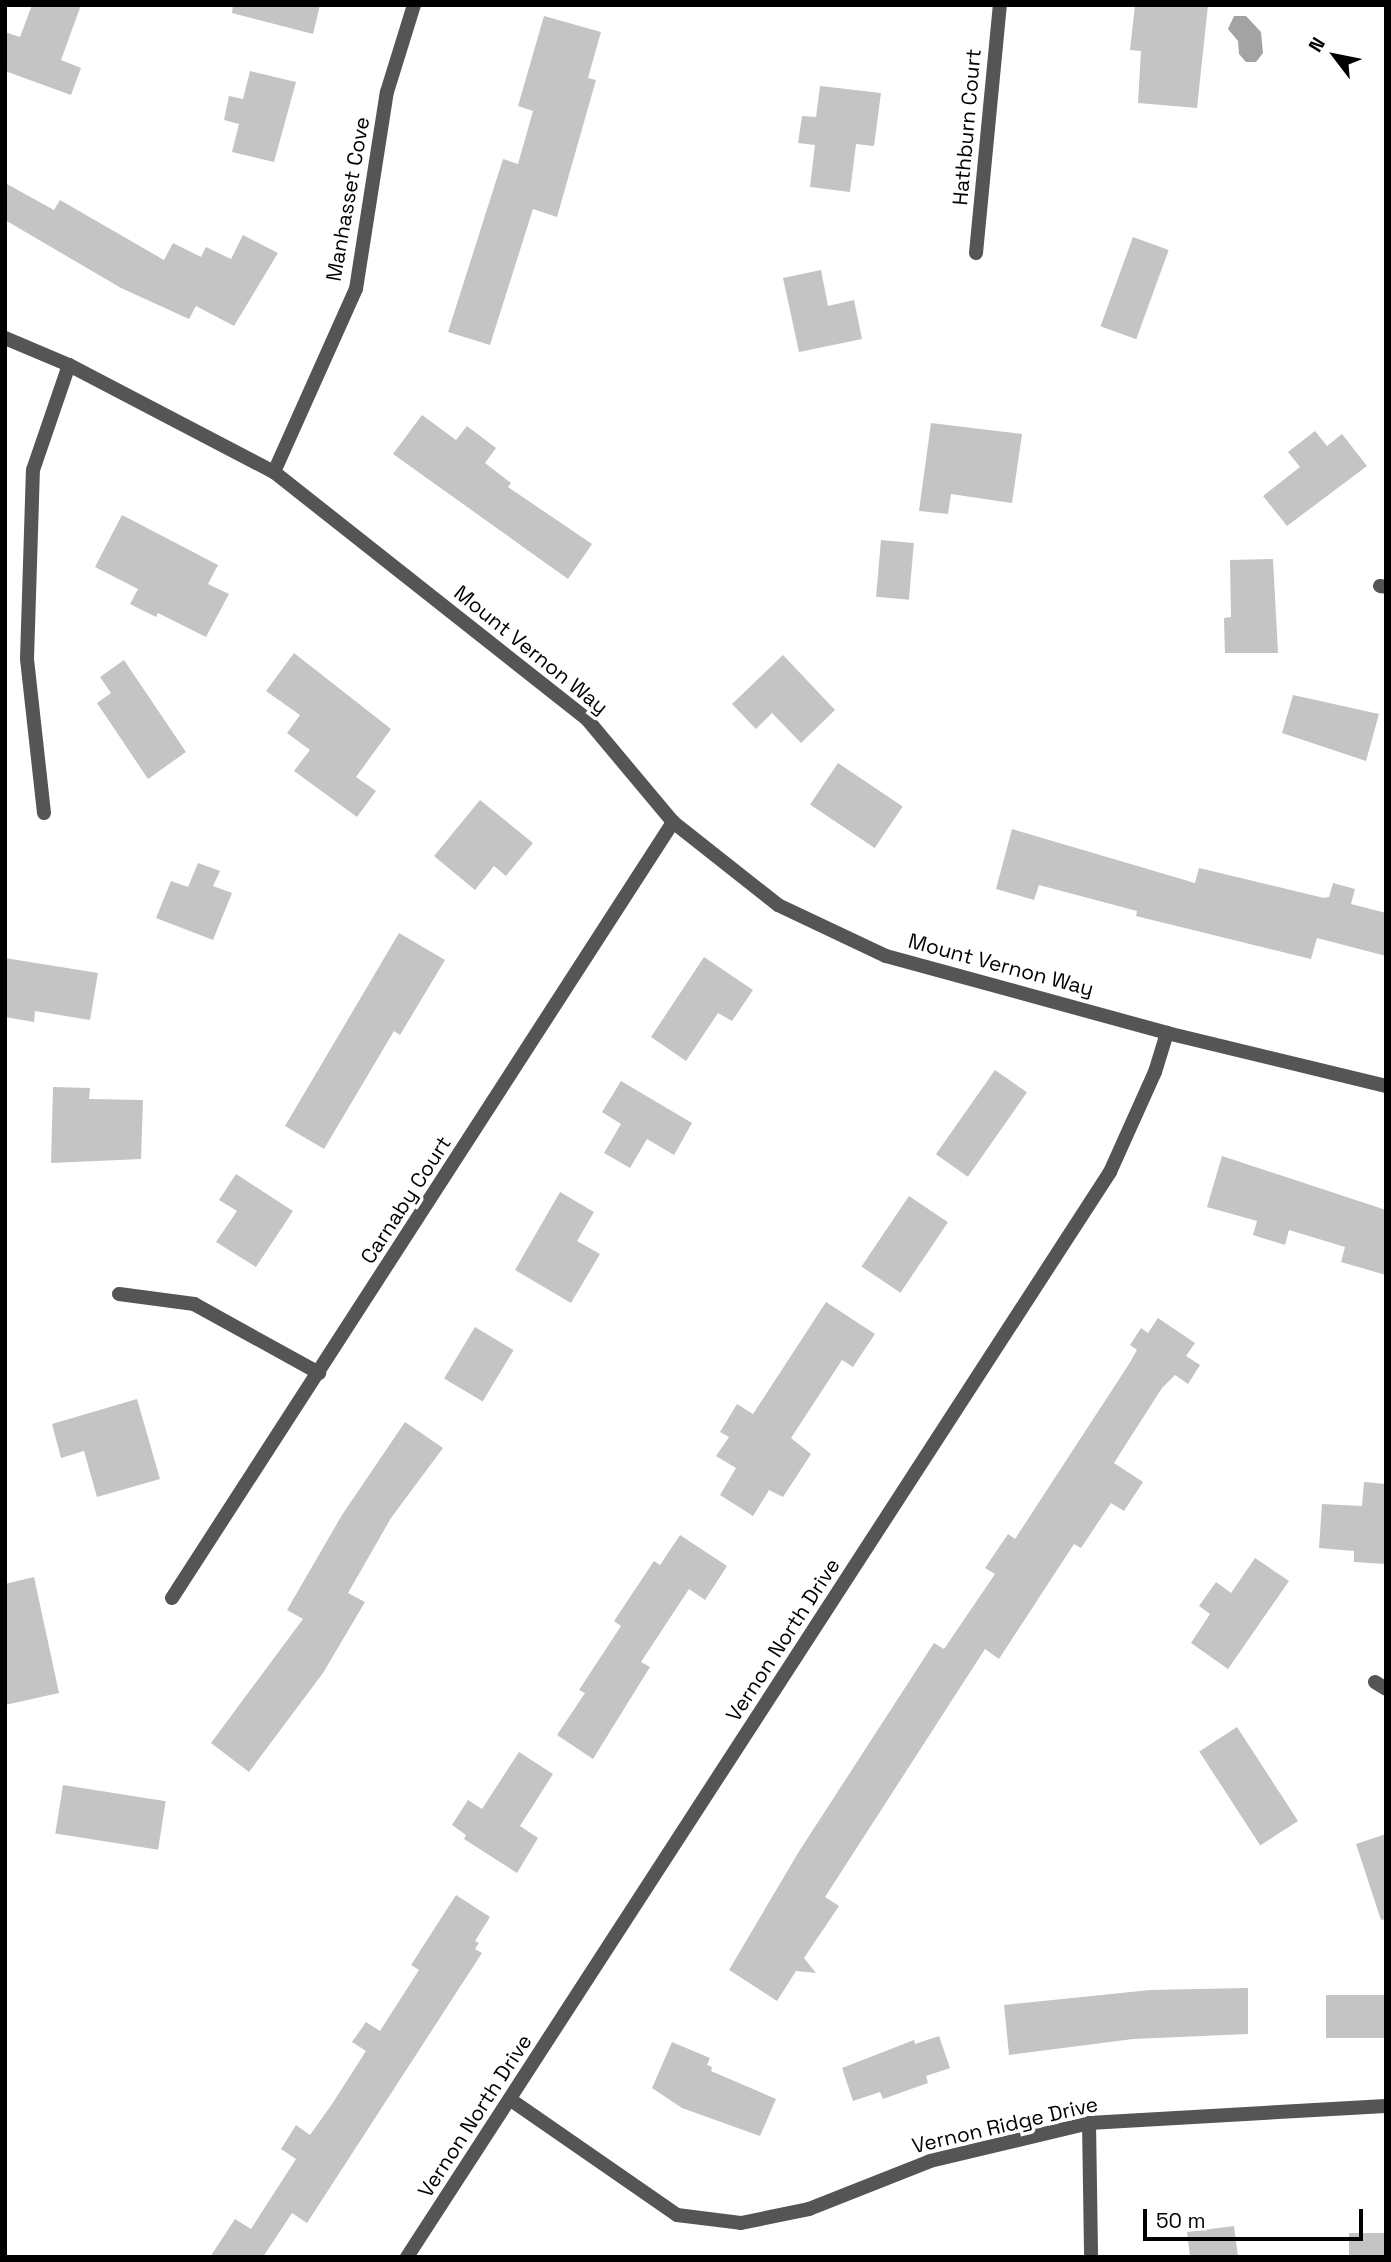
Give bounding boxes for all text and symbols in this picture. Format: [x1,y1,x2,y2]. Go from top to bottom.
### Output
north arrow [1300,21,1370,91]
text: N [1303,33,1331,57]
street label: Hathburn Court [948,48,986,206]
street label: Manhasset Cove [321,115,375,283]
street label: Mount Vernon Way [449,580,613,720]
street label: Mount Vernon Way [905,928,1097,1002]
street label: Carnaby Court [355,1131,457,1269]
street label: Vernon North Drive [721,1554,845,1726]
street label: Vernon North Drive [413,2030,537,2202]
street label: Vernon Ridge Drive [909,2091,1101,2159]
scale bar [1146,2196,1366,2240]
text: 50 m [1156,2207,1206,2234]

